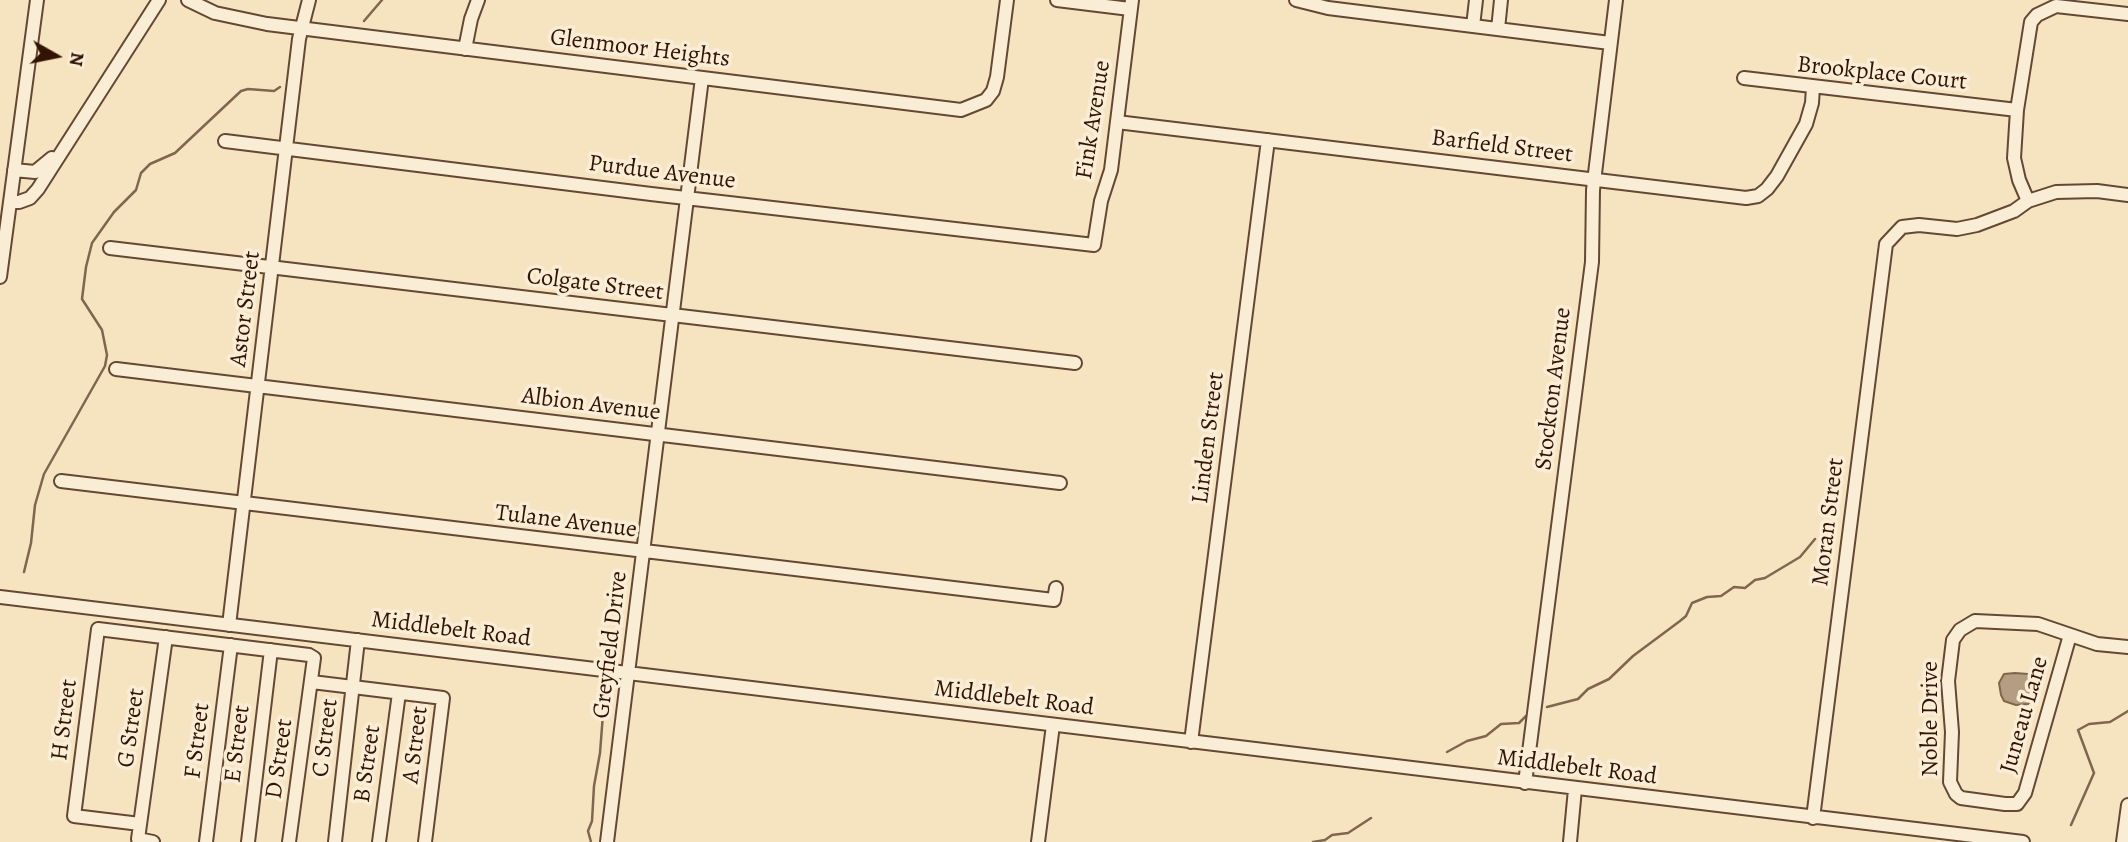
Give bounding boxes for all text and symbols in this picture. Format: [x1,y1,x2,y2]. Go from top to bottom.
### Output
north arrow [21,21,91,91]
street label: Glenmoor Heights [548,24,732,74]
text: N [63,50,91,68]
street label: Brookplace Court [1796,51,1968,97]
street label: Fink Avenue [1070,59,1118,181]
street label: Barfield Street [1430,124,1574,170]
street label: Purdue Avenue [587,150,737,196]
street label: Astor Street [225,249,267,369]
street label: Colgate Street [525,262,665,308]
street label: Stockton Avenue [1530,306,1578,472]
street label: Linden Street [1187,370,1231,506]
street label: Albion Avenue [520,382,662,428]
street label: Moran Street [1807,456,1851,588]
street label: Tulane Avenue [494,499,638,545]
street label: Greyfield Drive [588,570,634,720]
street label: Middlebelt Road [370,606,532,654]
street label: Juneau Lane [1995,653,2055,777]
street label: Noble Drive [1917,661,1945,777]
street label: Middlebelt Road [933,675,1095,723]
street label: H Street [46,678,84,762]
street label: G Street [112,686,152,770]
street label: C Street [307,697,345,779]
street label: F Street [179,702,217,780]
street label: E Street [219,704,257,784]
street label: A Street [397,705,435,785]
street label: D Street [260,717,300,801]
street label: B Street [348,723,388,805]
street label: Middlebelt Road [1496,744,1658,792]

